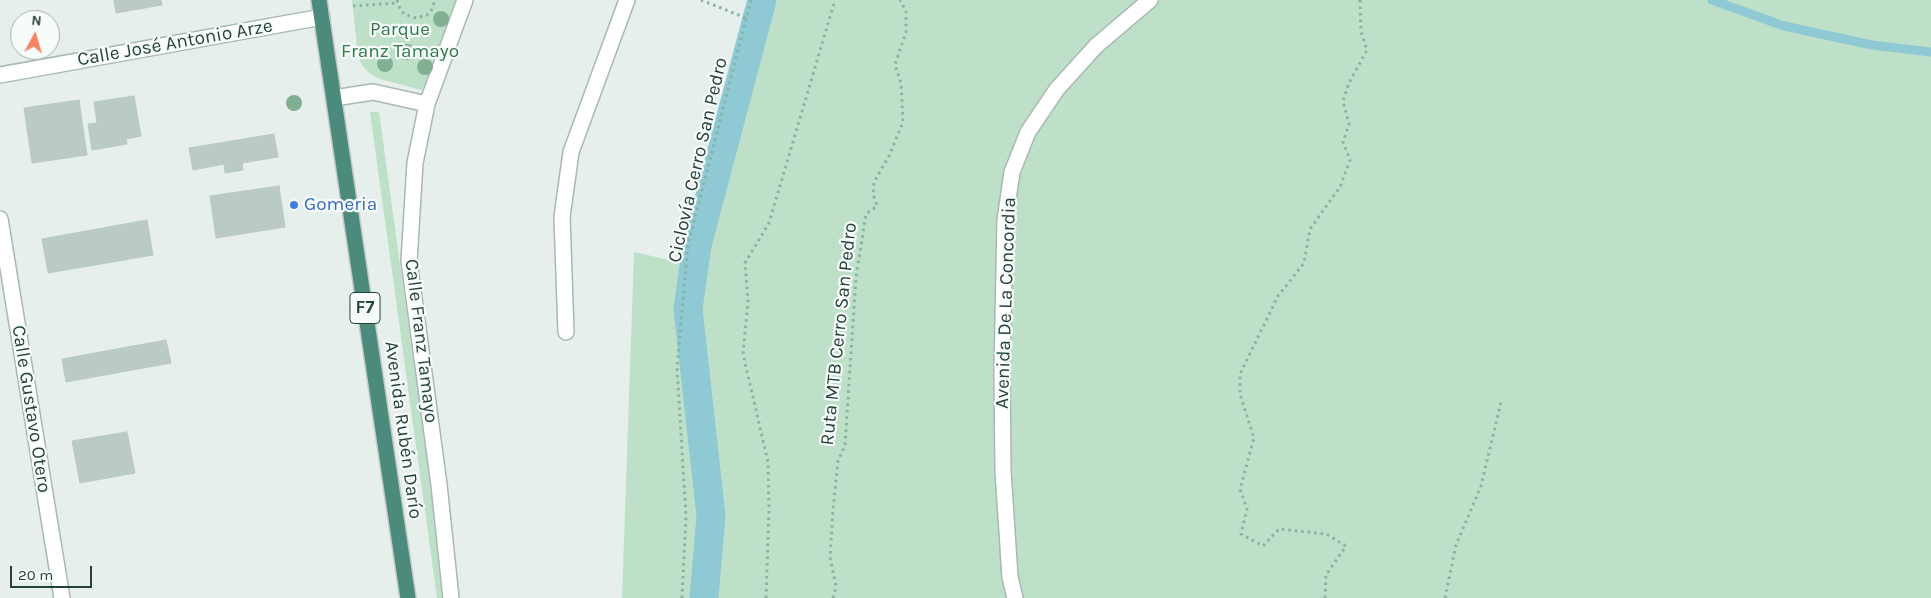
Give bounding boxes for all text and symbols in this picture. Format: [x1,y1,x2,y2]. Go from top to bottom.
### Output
north arrow [10,10,60,60]
text: N [31,12,42,30]
street label: Calle José Antonio Arze [76,15,274,71]
park label: Parque Franz Tamayo [341,19,459,63]
street label: Ciclovía Cerro San Pedro [663,55,733,265]
place label: Gomeria [304,194,377,216]
street label: Avenida De La Concordia [991,197,1021,409]
marker: Gomeria [288,199,300,211]
street label: Ruta MTB Cerro San Pedro [816,221,862,447]
street label: Calle Franz Tamayo [400,258,442,424]
road number: F7 [350,292,380,324]
street label: Calle Gustavo Otero [7,324,55,494]
street label: Avenida Rubén Darío [379,340,427,520]
scale bar [12,556,95,588]
text: 20 m [18,566,53,584]

